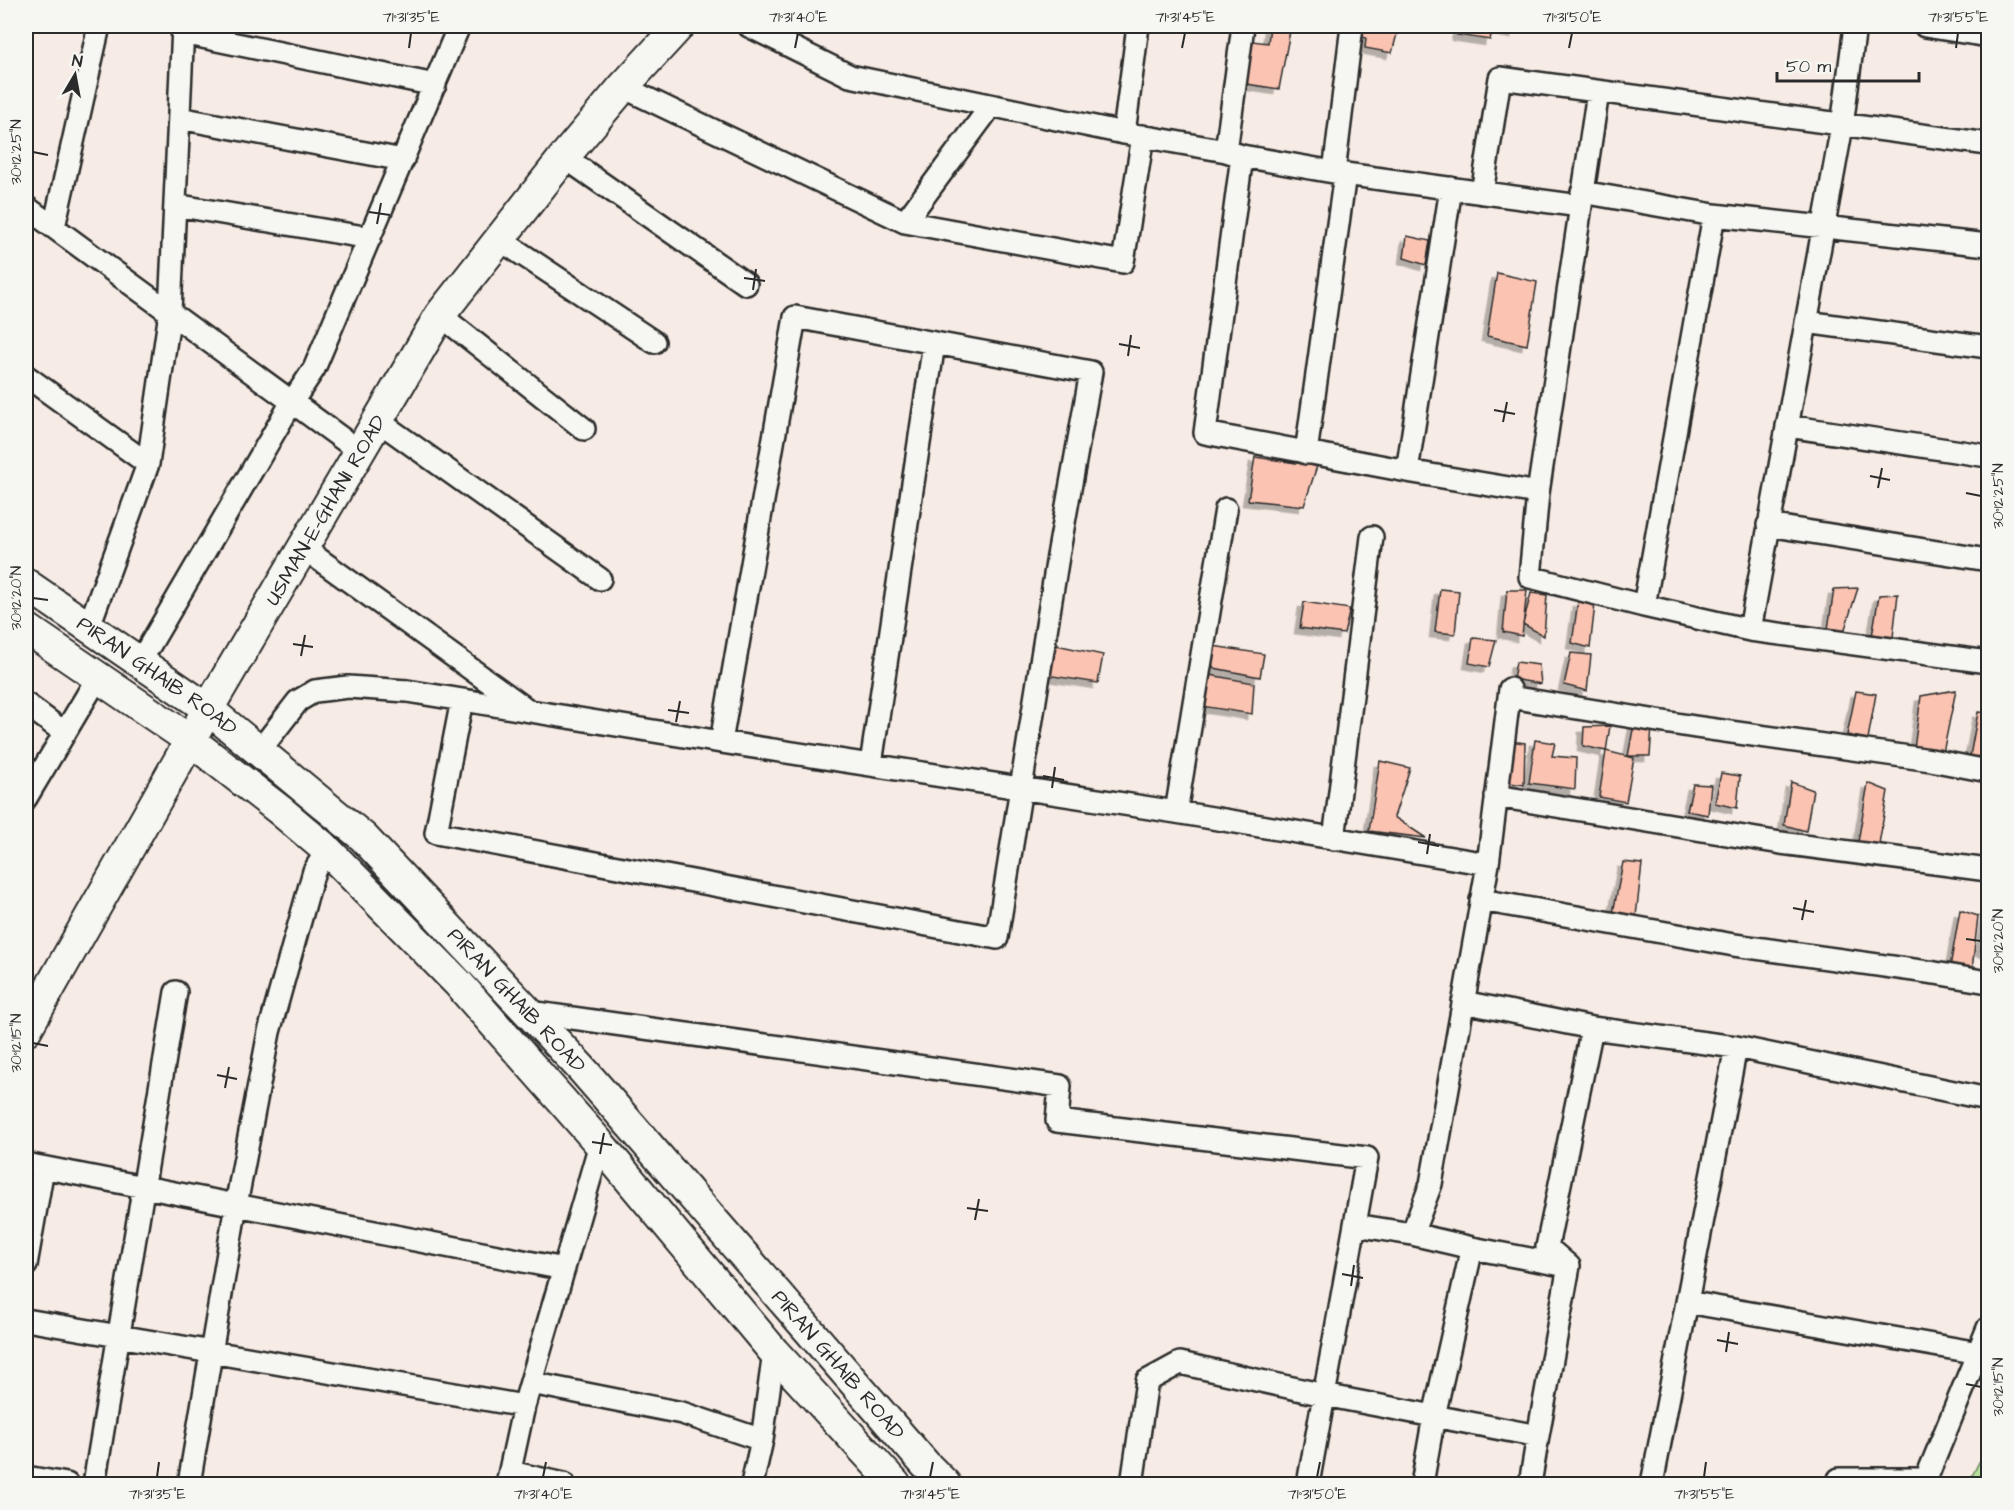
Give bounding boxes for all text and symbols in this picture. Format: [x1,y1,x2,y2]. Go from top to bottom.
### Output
text: 71°31'35"E [382,7,440,28]
text: 71°31'40"E [769,7,827,28]
text: 71°31'45"E [1155,7,1215,28]
text: 71°31'50"E [1543,7,1602,28]
text: 71°31'55"E [1928,7,1988,28]
north arrow [45,45,105,105]
scale bar [1777,45,1920,83]
text: N [71,50,84,73]
text: 50 m [1786,54,1831,79]
text: 30°12'25"N [6,119,27,185]
street label: USMAN-E-GHANI ROAD [258,409,393,611]
text: 30°12'25"N [1988,463,2009,529]
text: 30°12'20"N [6,566,27,630]
street label: PIRAN GHAIB ROAD [71,609,244,743]
text: 30°12'20"N [1988,909,2009,973]
street label: PIRAN GHAIB ROAD [441,921,593,1080]
text: 30°12'15"N [6,1014,27,1072]
street label: PIRAN GHAIB ROAD [765,1283,912,1446]
text: 30°12'15"N [1988,1358,2009,1416]
text: 71°31'35"E [128,1484,186,1505]
text: 71°31'40"E [514,1484,572,1505]
text: 71°31'45"E [900,1484,960,1505]
text: 71°31'50"E [1288,1484,1347,1505]
text: 71°31'55"E [1674,1484,1734,1505]

